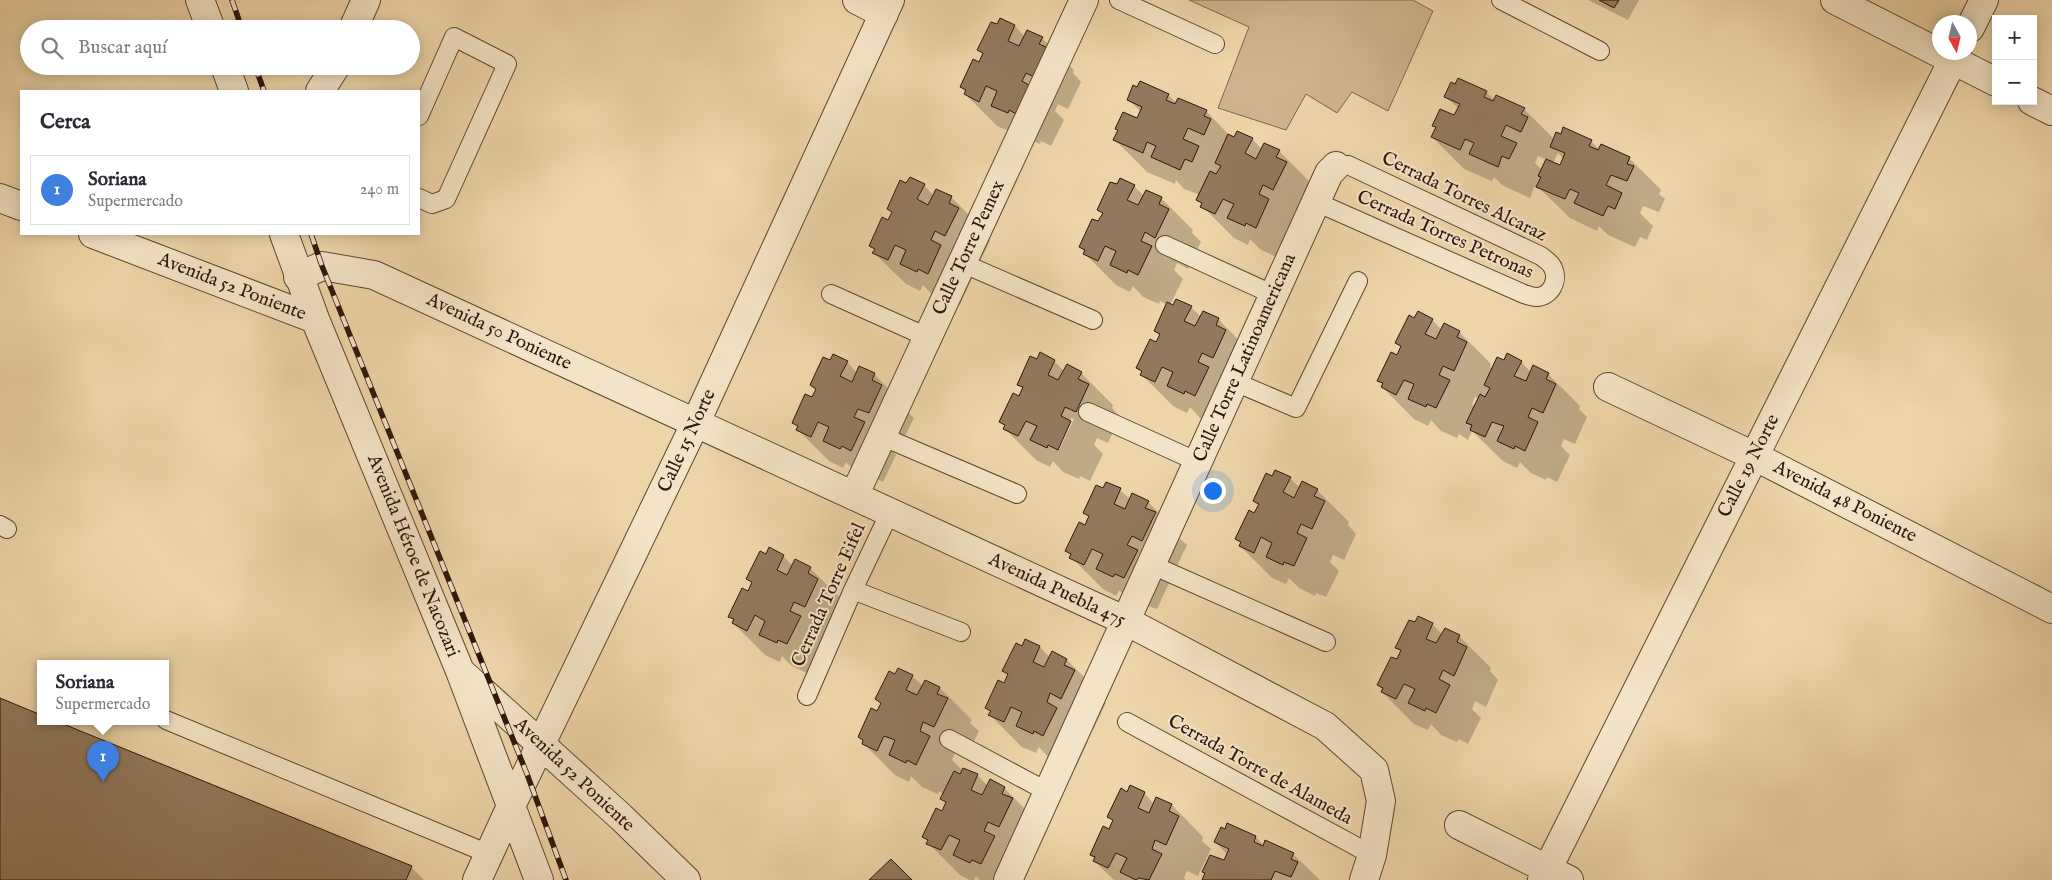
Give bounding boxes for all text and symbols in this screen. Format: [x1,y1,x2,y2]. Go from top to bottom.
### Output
north arrow [1932,15,1977,60]
map controls [1992,15,2037,105]
button: + [1992,15,2037,60]
search box [20,20,420,75]
icon: search [38,34,66,62]
text: Buscar aquí [78,36,167,60]
button: − [1992,60,2037,105]
text: Cerca [40,109,90,136]
street label: Cerrada Torres Alcaraz [1377,147,1551,248]
text: Soriana [88,168,147,192]
street label: Calle Torre Pemex [927,177,1011,319]
text: 1 [54,180,60,200]
text: 240 m [360,180,399,200]
street label: Cerrada Torres Petronas [1353,185,1537,285]
text: Supermercado [88,192,183,212]
street label: Avenida 52 Poniente [154,247,310,326]
street label: Calle Torre Latinoamericana [1188,249,1302,466]
street label: Avenida 50 Poniente [422,287,576,376]
street label: Calle 15 Norte [653,385,722,497]
street label: Calle 19 Norte [1713,410,1785,522]
street label: Avenida Héroe de Nacozari [361,450,465,661]
street label: Avenida 48 Poniente [1768,455,1921,549]
your location [1200,478,1226,504]
street label: Cerrada Torre Eifel [786,519,872,671]
street label: Avenida Puebla 475 [984,547,1130,632]
popup [37,660,169,725]
text: Soriana [56,671,114,695]
text: Supermercado [56,695,150,715]
street label: Cerrada Torre de Alameda [1164,709,1357,831]
street label: Avenida 52 Poniente [508,712,640,837]
pin: 1 [87,741,119,782]

